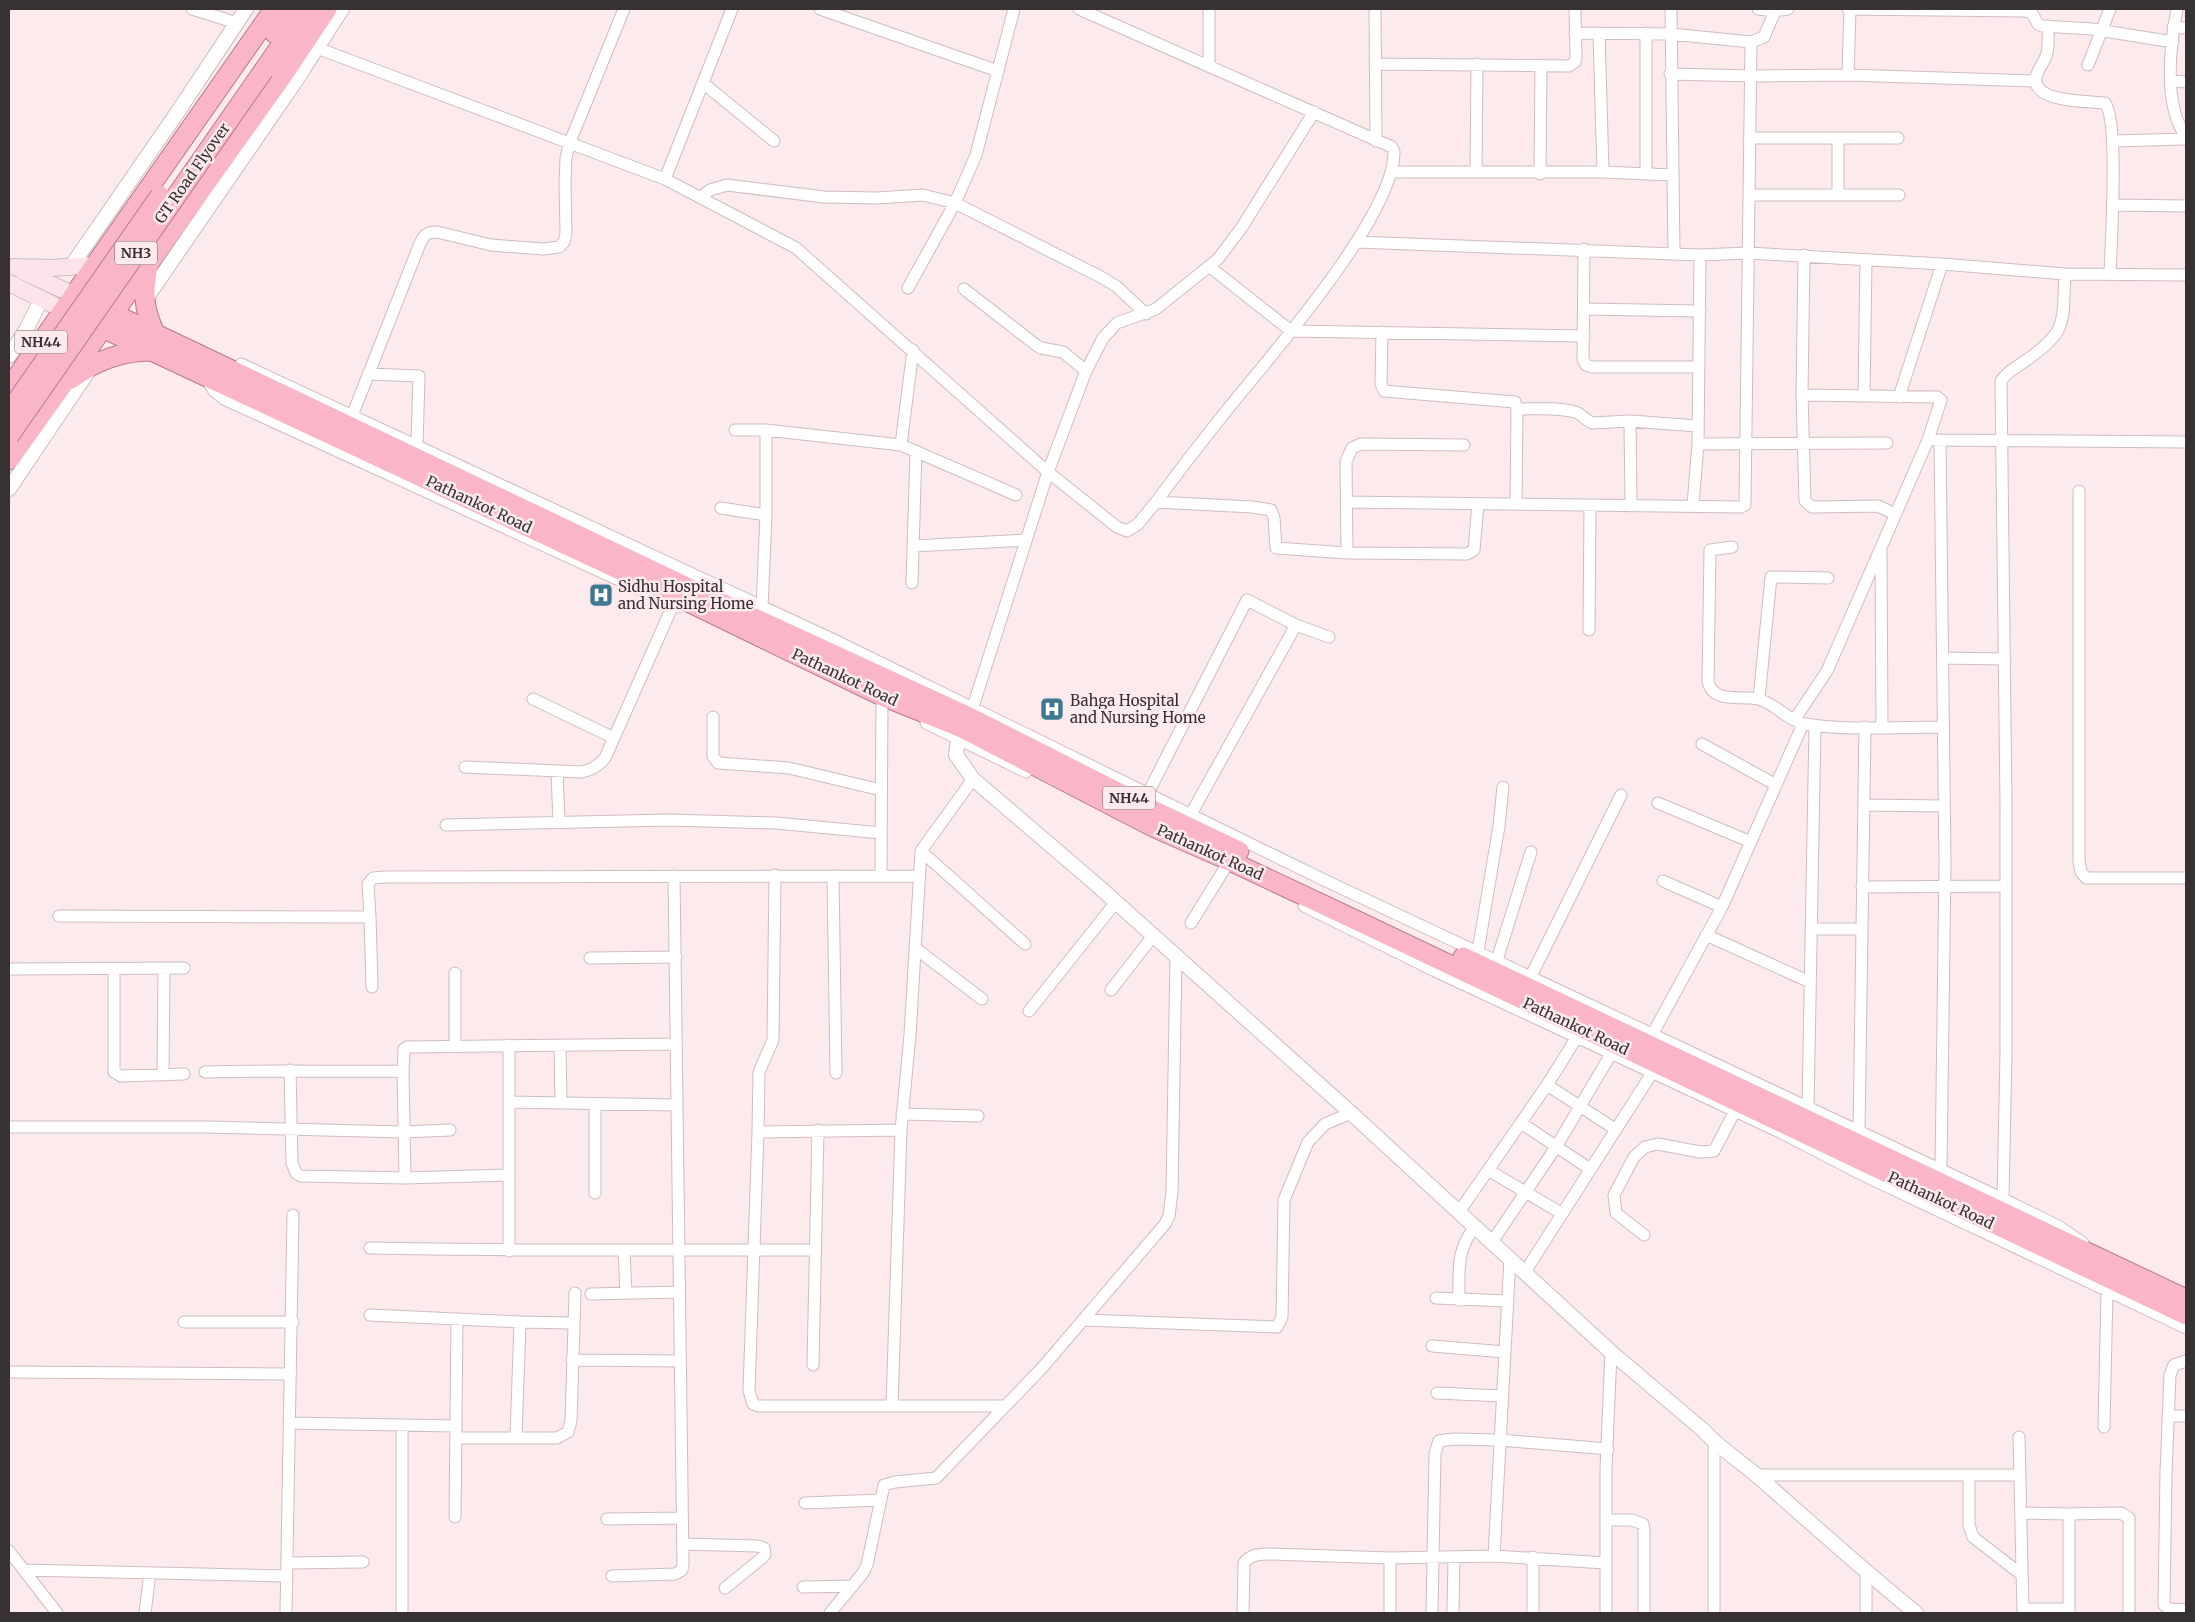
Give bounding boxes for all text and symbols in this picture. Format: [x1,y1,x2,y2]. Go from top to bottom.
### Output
street label: GT Road Flyover [150,119,234,227]
road number: NH3 [115,242,157,264]
road number: NH44 [15,331,67,354]
street label: Pathankot Road [423,471,535,537]
place label: Sidhu Hospital and Nursing Home [618,577,754,613]
hospital icon: Sidhu Hospital and Nursing Home [588,582,614,608]
street label: Pathankot Road [789,644,901,710]
place label: Bahga Hospital and Nursing Home [1070,691,1206,727]
hospital icon: Bahga Hospital and Nursing Home [1039,696,1065,722]
road number: NH44 [1103,786,1155,810]
street label: Pathankot Road [1154,820,1266,884]
street label: Pathankot Road [1520,993,1632,1059]
street label: Pathankot Road [1885,1167,1997,1233]

